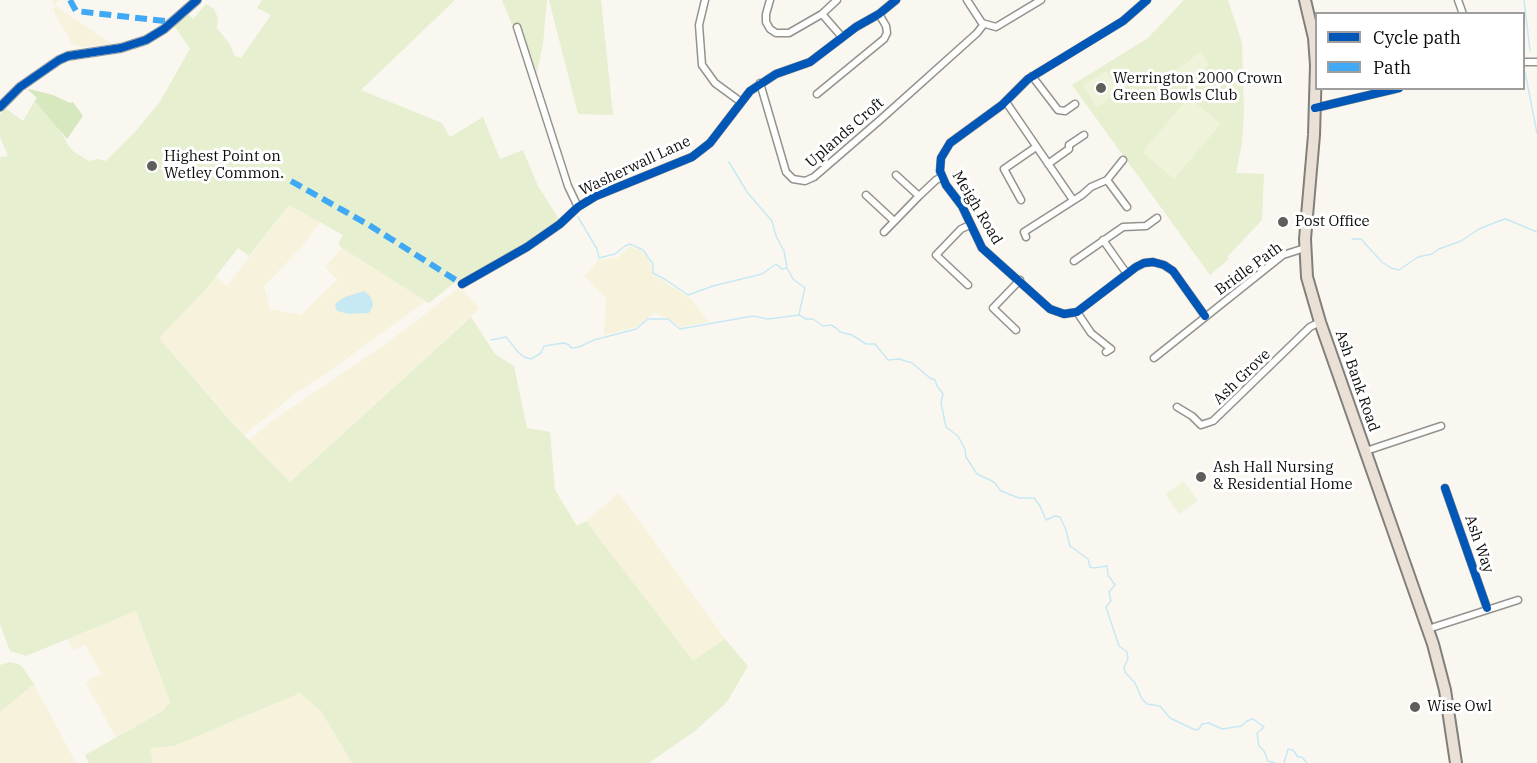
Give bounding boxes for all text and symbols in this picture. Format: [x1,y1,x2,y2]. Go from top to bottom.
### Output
legend [1315,12,1525,90]
text: Cycle path [1373,26,1461,49]
text: Path [1373,56,1411,79]
place label: Werrington 2000 Crown Green Bowls Club [1113,70,1283,105]
marker: Werrington 2000 Crown Green Bowls Club [1094,81,1108,95]
street label: Uplands Croft [802,94,888,172]
street label: Washerwall Lane [577,132,693,200]
place label: Highest Point on Wetley Common. [164,148,284,183]
marker: Highest Point on Wetley Common. [145,159,159,173]
street label: Meigh Road [948,168,1006,248]
place label: Post Office [1295,213,1370,231]
marker: Post Office [1276,215,1290,229]
street label: Bridle Path [1212,239,1286,299]
street label: Ash Bank Road [1331,328,1383,434]
street label: Ash Grove [1210,345,1274,409]
place label: Ash Hall Nursing & Residential Home [1213,459,1353,494]
marker: Ash Hall Nursing & Residential Home [1194,470,1208,484]
street label: Ash Way [1461,513,1497,575]
place label: Wise Owl [1427,698,1492,716]
marker: Wise Owl [1408,700,1422,714]

